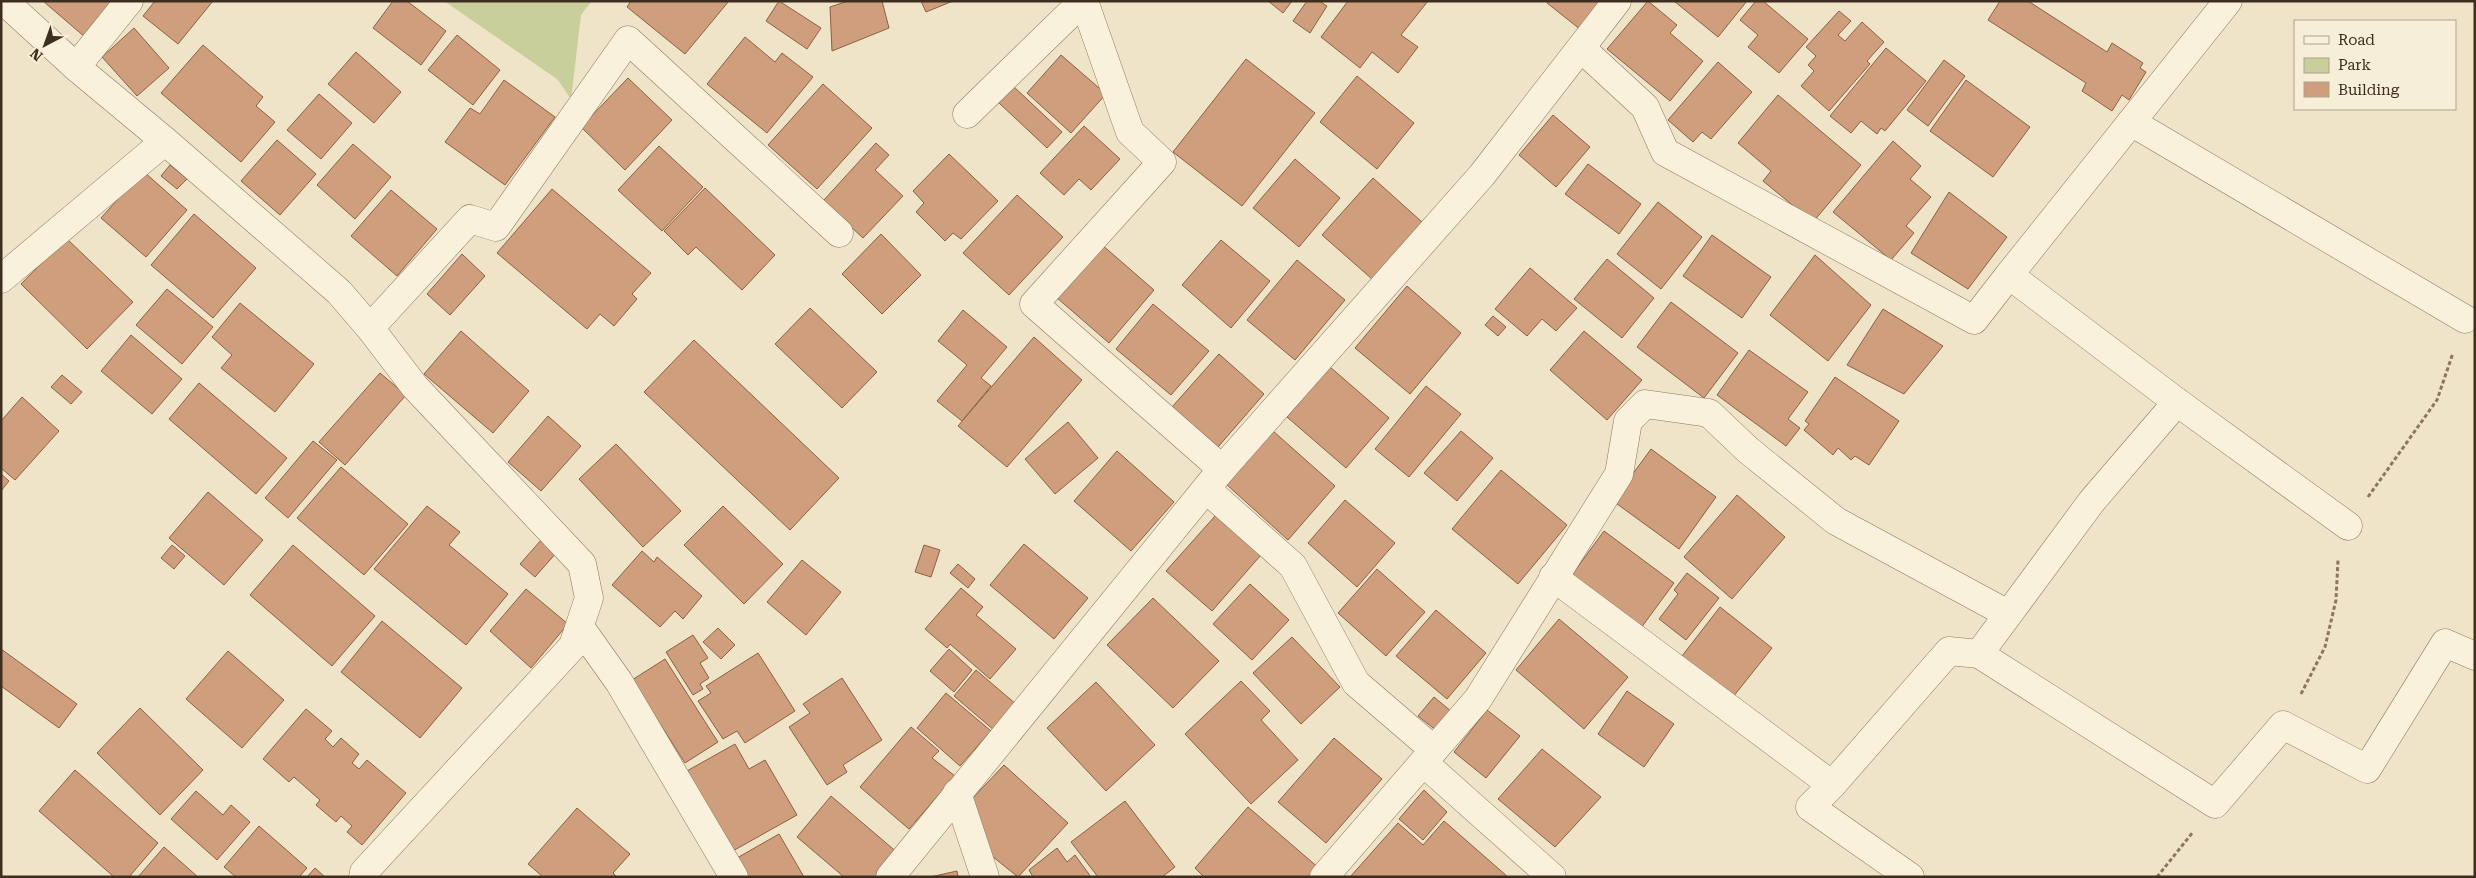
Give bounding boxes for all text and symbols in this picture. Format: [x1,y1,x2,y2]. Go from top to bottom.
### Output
north arrow [20,20,70,70]
legend [2294,20,2456,110]
text: Road [2338,31,2375,49]
text: N [27,45,46,64]
text: Park [2338,56,2372,74]
text: Building [2338,81,2400,99]

